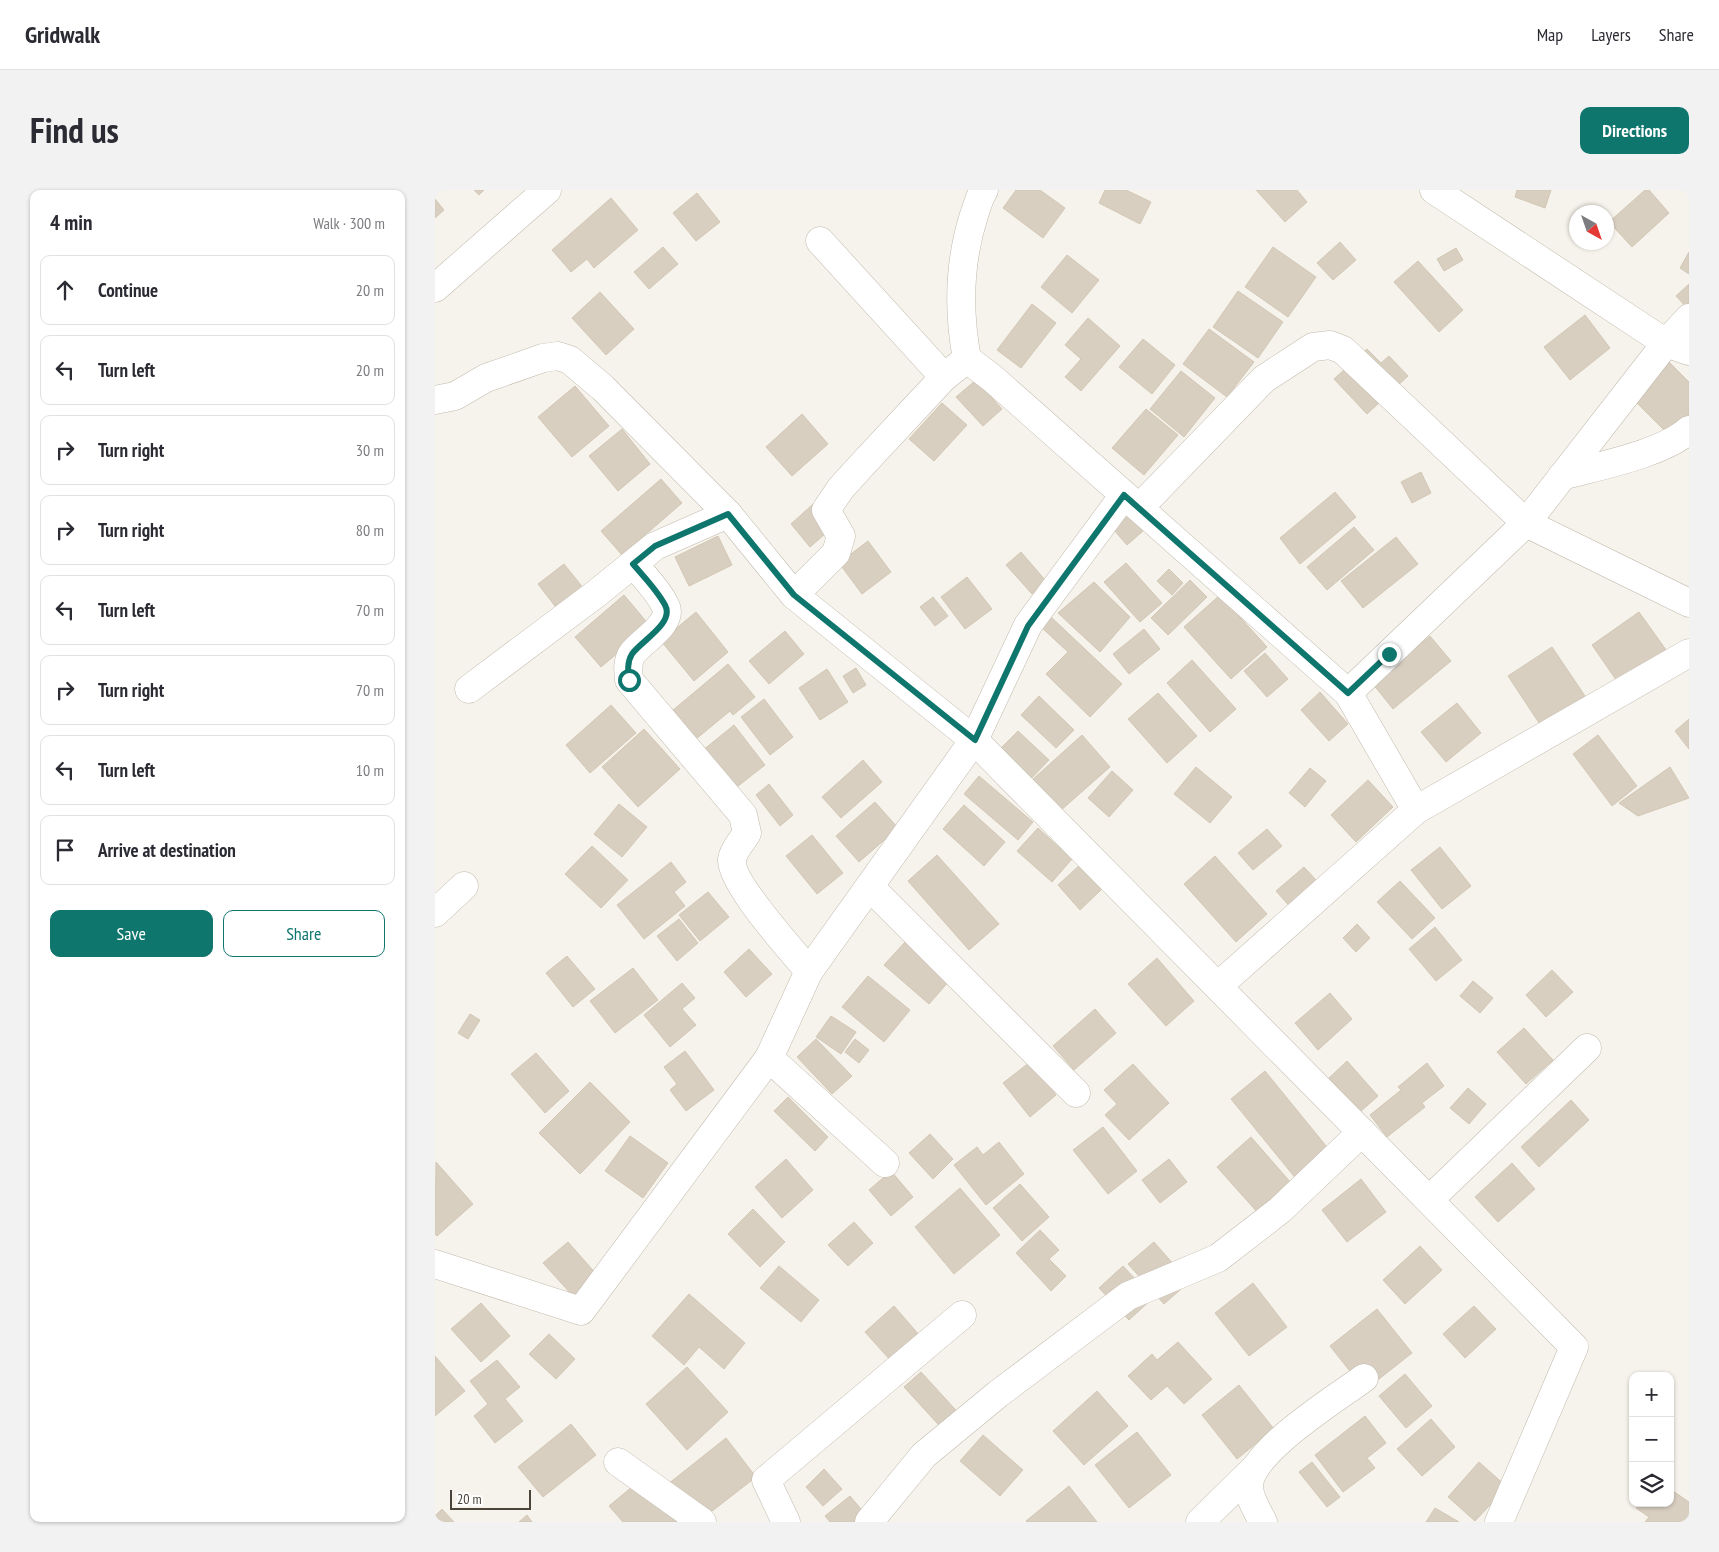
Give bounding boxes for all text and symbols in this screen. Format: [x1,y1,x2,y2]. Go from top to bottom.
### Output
text: Gridwalk [25,19,100,50]
text: Map [1537,23,1563,46]
text: Layers [1591,23,1631,46]
text: Share [1659,23,1694,46]
text: Find us [30,107,119,153]
button: Directions [1580,107,1689,154]
north arrow [1569,205,1614,250]
text: 4 min [50,209,92,236]
text: Walk · 300 m [313,213,385,233]
icon: ahead [51,276,79,304]
text: Continue [98,278,158,302]
text: 20 m [356,280,384,300]
icon: left [51,356,79,384]
text: Turn left [98,358,155,382]
text: 20 m [356,360,384,380]
icon: right [51,436,79,464]
text: Turn right [98,438,164,462]
text: 30 m [356,440,384,460]
icon: right [51,516,79,544]
text: Turn right [98,518,164,542]
text: 80 m [356,520,384,540]
icon: left [51,596,79,624]
text: Turn left [98,598,155,622]
text: 70 m [356,600,384,620]
route end [1378,643,1401,666]
route start [618,669,641,692]
icon: right [51,676,79,704]
text: Turn right [98,678,164,702]
text: 70 m [356,680,384,700]
icon: left [51,756,79,784]
text: Turn left [98,758,155,782]
text: 10 m [356,760,384,780]
icon: arrive [51,836,79,864]
text: Arrive at destination [98,838,236,862]
button: Save [50,910,213,957]
button: Share [223,910,385,957]
map controls [1629,1372,1674,1507]
button: + [1629,1372,1674,1417]
button: − [1629,1417,1674,1462]
button: layers [1629,1462,1674,1507]
scale bar [450,1487,531,1510]
text: 20 m [457,1490,482,1508]

